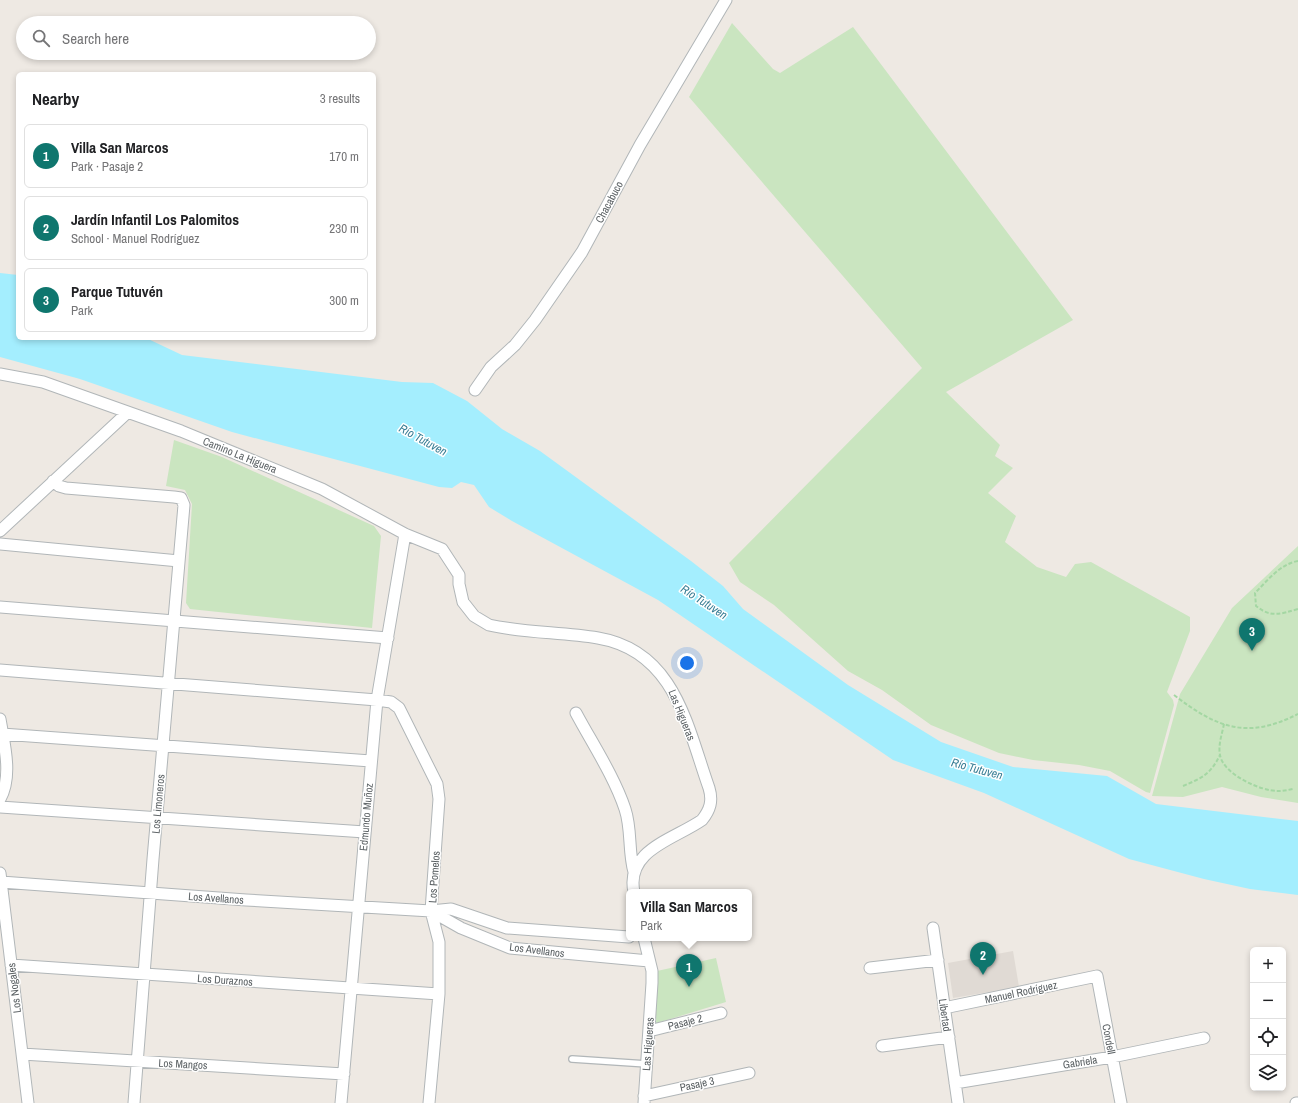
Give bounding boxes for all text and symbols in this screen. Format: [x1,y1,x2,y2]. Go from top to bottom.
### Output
search box [16,16,376,60]
icon: search [30,27,52,49]
text: Search here [62,28,129,49]
text: Nearby [32,87,79,110]
text: 3 results [320,90,360,107]
text: Villa San Marcos [71,137,169,158]
text: 1 [43,148,49,165]
text: 170 m [329,148,359,165]
text: Park · Pasaje 2 [71,158,143,175]
street label: Chacabuco [592,179,626,225]
text: Jardín Infantil Los Palomitos [71,209,239,230]
text: 2 [43,220,49,237]
text: 230 m [329,220,359,237]
text: School · Manuel Rodríguez [71,230,200,247]
text: Parque Tutuvén [71,281,163,302]
text: 3 [43,292,49,309]
text: 300 m [329,292,359,309]
text: Park [71,302,93,319]
water label: Río Tutuven [396,420,450,460]
street label: Camino La Higuera [201,434,279,476]
water label: Río Tutuven [678,581,730,623]
pin: 3 [1239,618,1265,651]
your location [677,653,697,673]
street label: Las Higueras [665,688,699,743]
water label: Río Tutuven [950,754,1004,784]
street label: Los Limoneros [148,773,168,834]
street label: Edmundo Muñoz [356,782,376,852]
street label: Los Pomelos [425,850,443,903]
street label: Los Avellanos [188,889,245,907]
popup [626,889,752,941]
text: Villa San Marcos [640,896,738,917]
text: Park [640,917,662,934]
street label: Los Avellanos [509,940,566,960]
pin: 2 [970,942,996,975]
map controls [1250,947,1286,1091]
button: + [1250,947,1286,983]
pin: 1 [676,954,702,987]
street label: Los Nogales [4,962,24,1014]
street label: Los Duraznos [197,971,254,989]
street label: Manuel Rodríguez [983,977,1059,1007]
button: − [1250,983,1286,1019]
street label: Libertad [936,998,954,1032]
street label: Pasaje 2 [666,1011,704,1033]
street label: Las Higueras [639,1016,657,1071]
button: locate [1250,1019,1286,1055]
street label: Condell [1099,1023,1119,1055]
street label: Gabriela [1062,1052,1098,1072]
button: layers [1250,1055,1286,1091]
street label: Los Mangos [158,1056,208,1072]
street label: Pasaje 3 [678,1074,716,1094]

